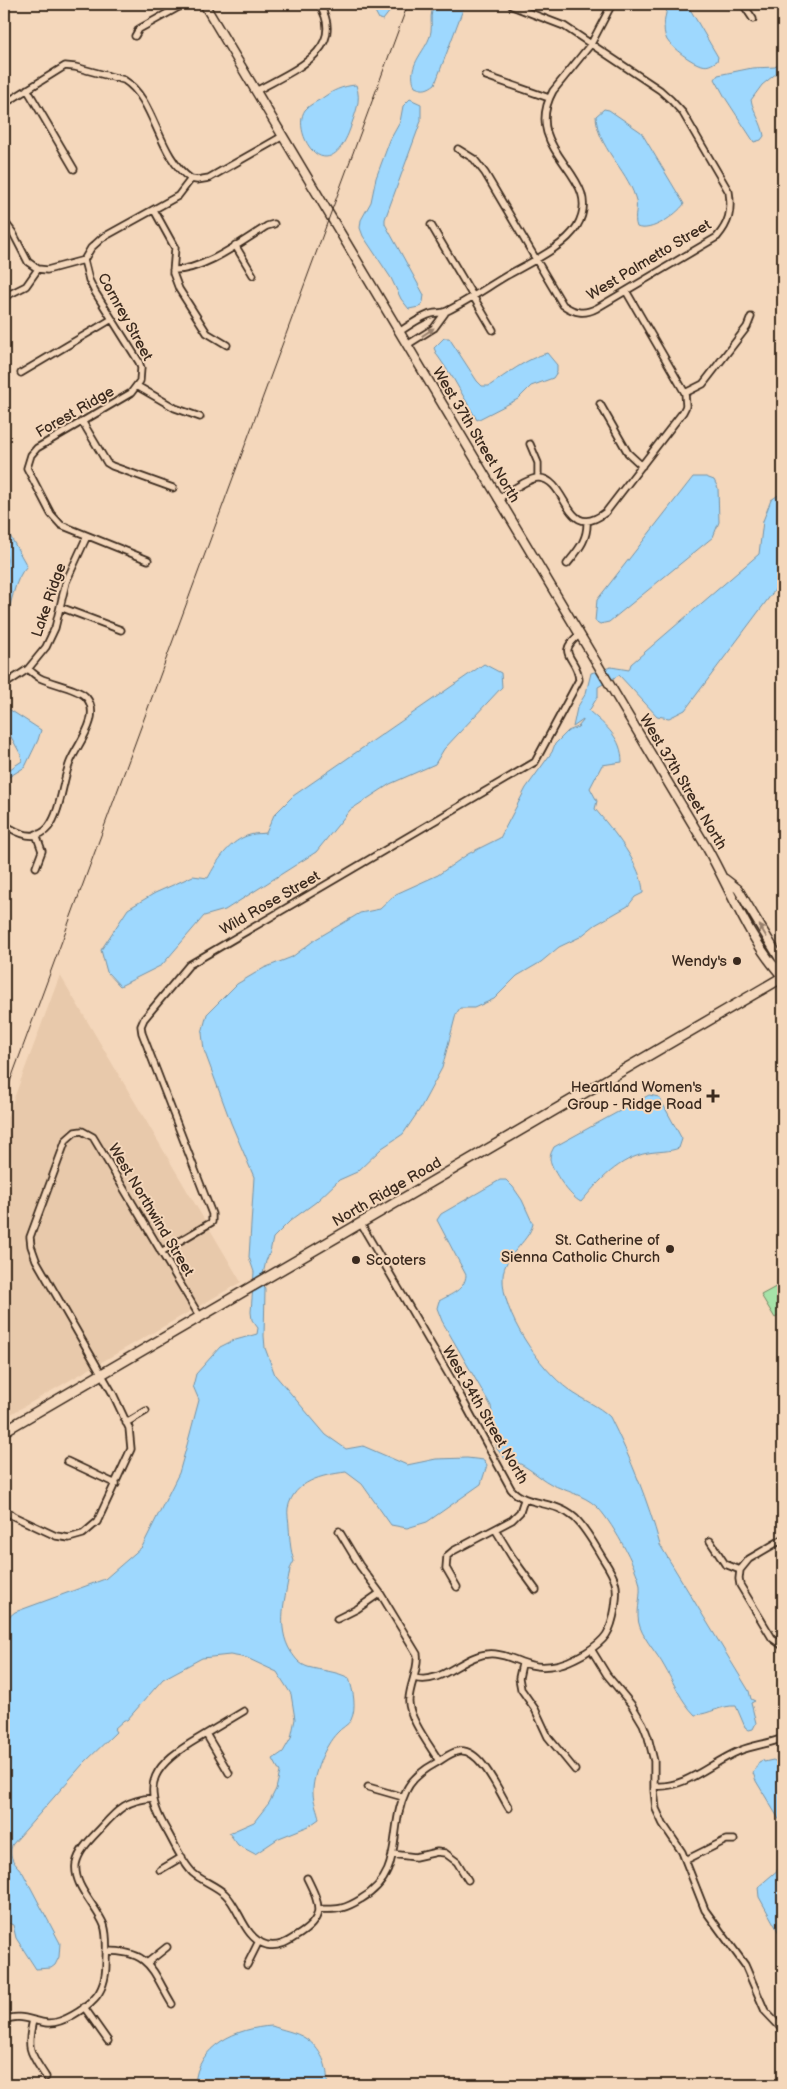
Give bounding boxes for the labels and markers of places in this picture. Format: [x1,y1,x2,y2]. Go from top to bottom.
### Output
place label: Wendy's [672,952,728,971]
marker: Wendy's [731,955,743,967]
place label: Heartland Women's Group - Ridge Road [567,1078,703,1114]
marker: Heartland Women's Group - Ridge Road [706,1089,720,1103]
place label: St. Catherine of Sienna Catholic Church [501,1231,660,1267]
marker: St. Catherine of Sienna Catholic Church [664,1243,676,1255]
place label: Scooters [366,1251,426,1270]
marker: Scooters [350,1254,362,1266]

